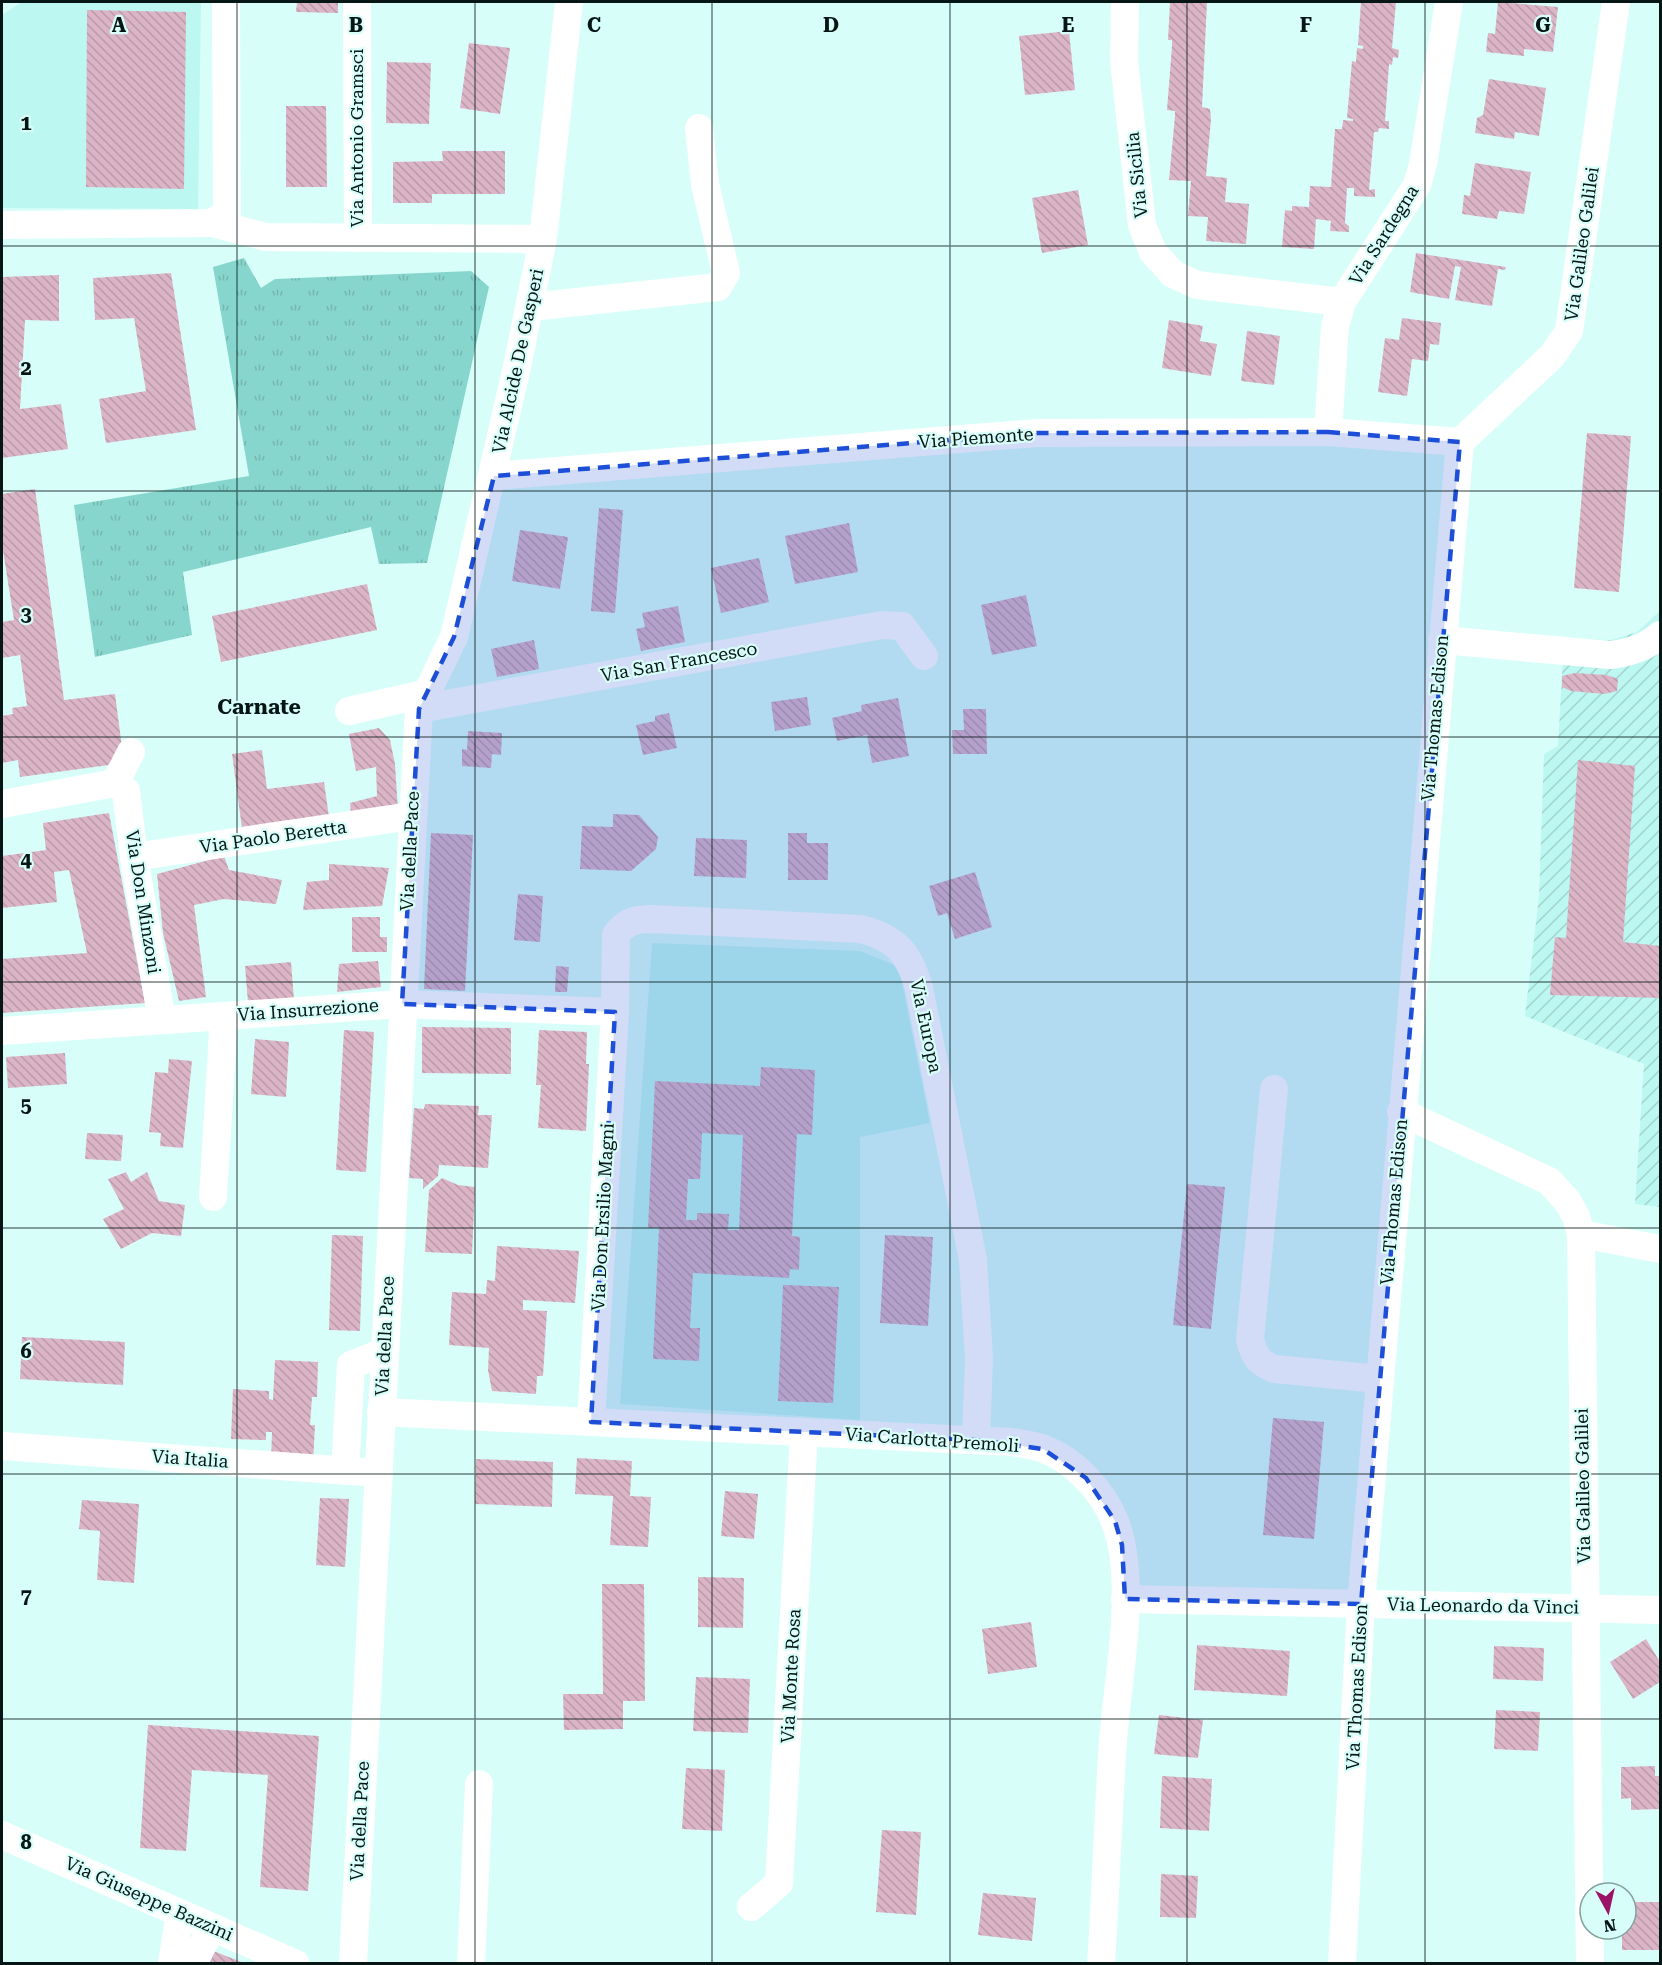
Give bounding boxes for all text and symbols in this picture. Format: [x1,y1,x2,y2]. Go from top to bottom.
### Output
text: A [112,13,127,37]
text: B [349,13,363,37]
text: C [587,13,601,37]
text: D [823,13,839,37]
text: E [1062,13,1075,37]
text: F [1300,13,1312,37]
text: G [1535,13,1551,37]
street label: Via Antonio Gramsci [346,48,367,228]
text: 1 [20,111,32,135]
street label: Via Sicilia [1122,131,1151,219]
street label: Via Galileo Galilei [1560,165,1603,322]
street label: Via Sardegna [1345,181,1423,289]
street label: Via Alcide De Gasperi [488,266,547,455]
text: 2 [20,356,32,380]
street label: Via Piemonte [918,423,1034,452]
text: 3 [20,602,32,626]
street label: Via Thomas Edison [1417,634,1452,802]
street label: Via San Francesco [599,637,759,686]
district label: Carnate [217,695,301,719]
street label: Via della Pace [396,790,423,911]
street label: Via Paolo Beretta [198,816,348,857]
street label: Via Don Minzoni [122,829,165,976]
text: 4 [20,848,32,872]
street label: Via Europa [906,977,947,1075]
street label: Via Insurrezione [236,994,380,1025]
text: 5 [20,1093,32,1117]
street label: Via Thomas Edison [1376,1118,1411,1286]
street label: Via Don Ersilio Magni [587,1122,618,1312]
street label: Via della Pace [371,1275,398,1396]
text: 6 [20,1339,32,1363]
street label: Via Galileo Galilei [1571,1408,1594,1564]
street label: Via Carlotta Premoli [844,1423,1020,1456]
street label: Via Italia [151,1445,229,1472]
text: 7 [20,1584,32,1608]
street label: Via Leonardo da Vinci [1387,1593,1580,1618]
street label: Via Thomas Edison [1342,1603,1371,1771]
street label: Via Monte Rosa [776,1608,805,1744]
street label: Via della Pace [346,1760,373,1881]
text: 8 [20,1830,32,1854]
street label: Via Giuseppe Bazzini [62,1852,237,1945]
north arrow [1578,1881,1638,1941]
text: N [1603,1915,1617,1936]

